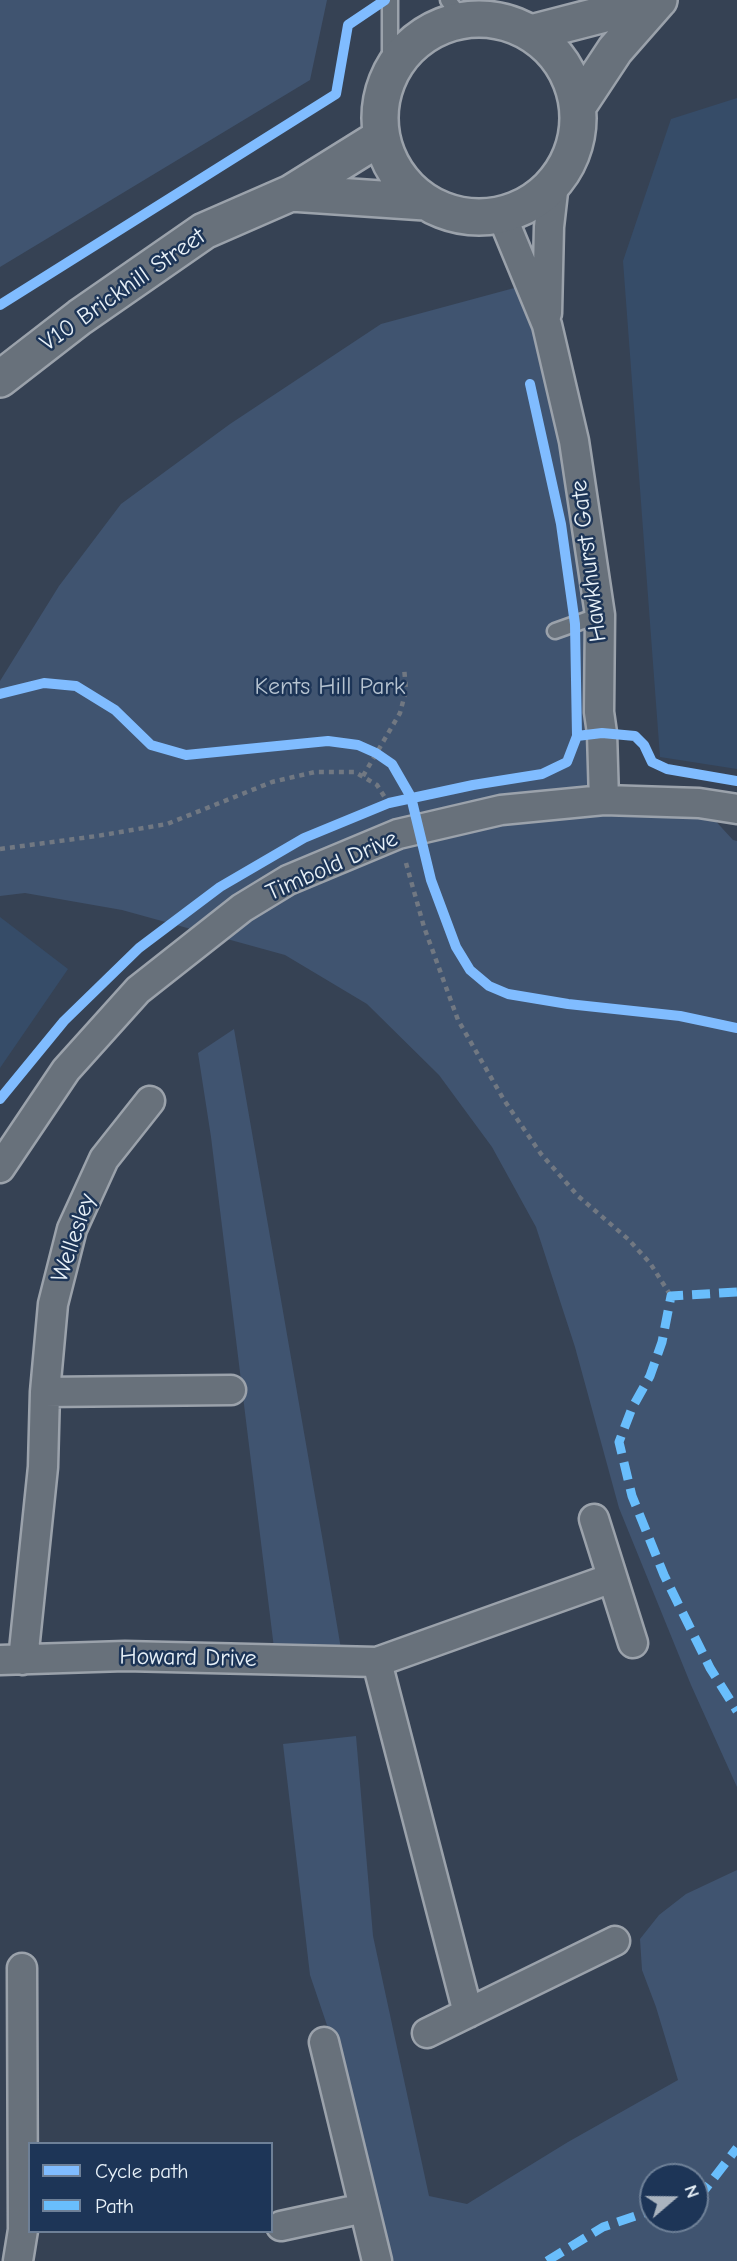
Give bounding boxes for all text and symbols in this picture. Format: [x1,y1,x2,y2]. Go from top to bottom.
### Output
street label: V10 Brickhill Street [35,222,211,358]
street label: Hawkhurst Gate [565,478,613,644]
park label: Kents Hill Park [255,673,405,701]
street label: Timbold Drive [262,824,402,908]
street label: Wellesley [45,1190,103,1286]
street label: Howard Drive [119,1642,257,1674]
legend [28,2142,273,2233]
text: Cycle path [95,2159,188,2183]
north arrow [639,2163,709,2233]
text: N [679,2182,704,2201]
text: Path [95,2194,134,2218]

